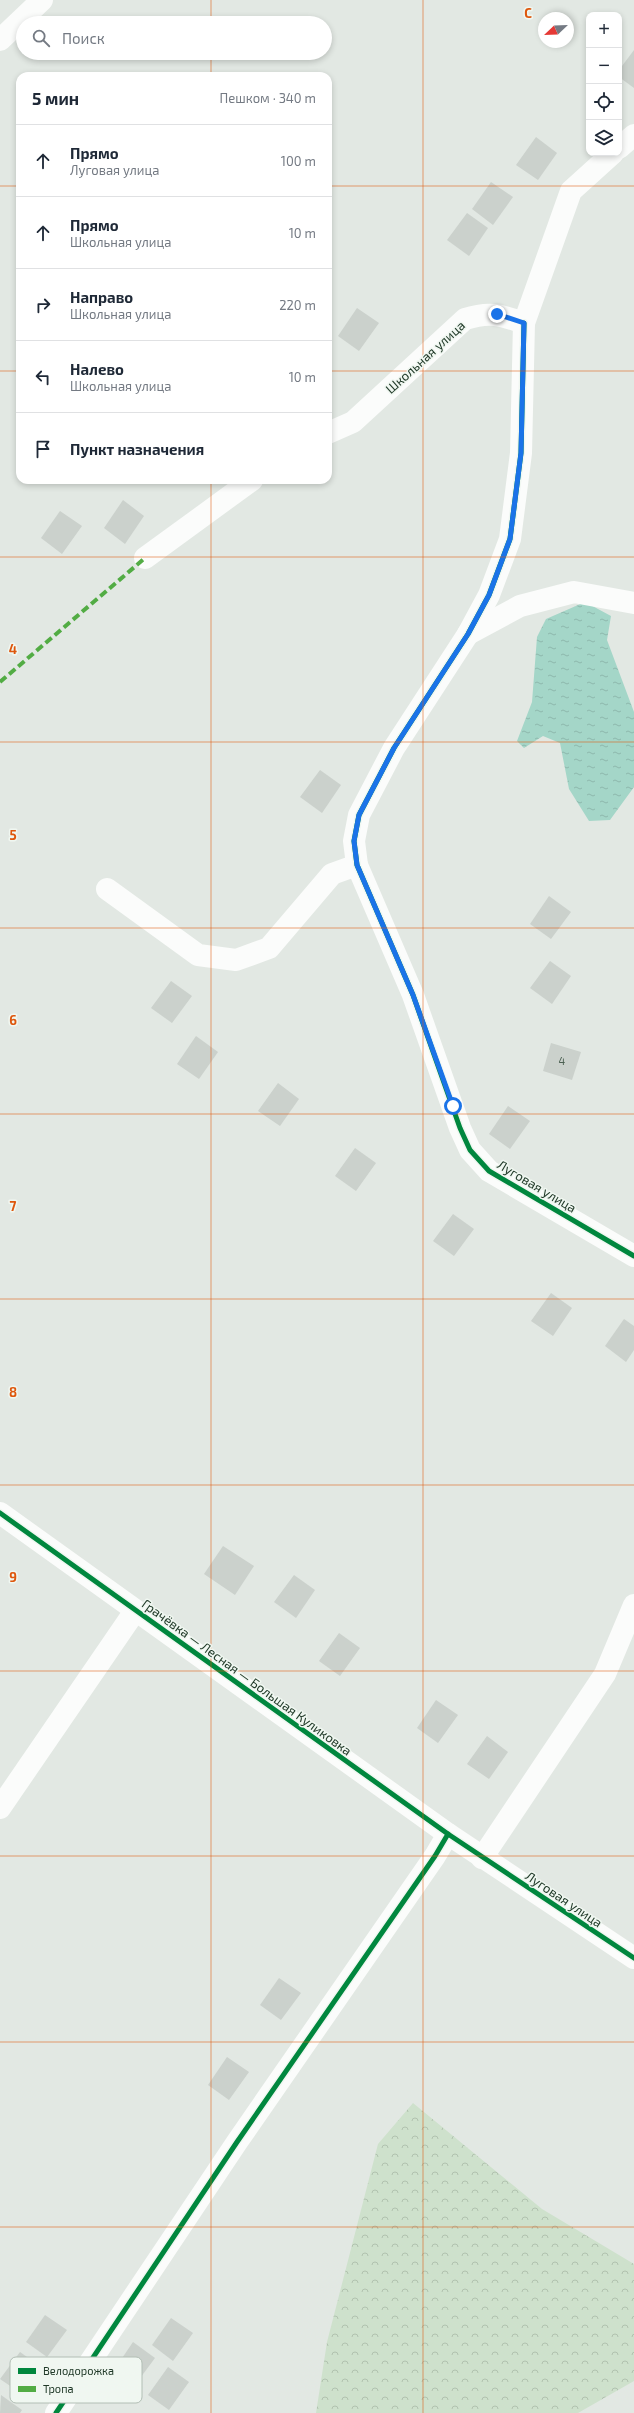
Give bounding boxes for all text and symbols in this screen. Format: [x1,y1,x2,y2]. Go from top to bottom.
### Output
text: C [524,5,532,21]
north arrow [538,12,574,48]
map controls [586,12,622,156]
button: + [586,12,622,48]
search box [16,16,332,60]
icon: search [30,27,52,49]
text: Поиск [62,29,105,47]
button: − [586,48,622,84]
button: locate [586,84,622,120]
text: 5 мин [32,88,79,108]
text: Пешком · 340 m [220,90,316,106]
button: layers [586,120,622,156]
text: Прямо [70,144,119,162]
icon: ahead [32,150,54,172]
text: 100 m [281,153,316,169]
text: Луговая улица [70,162,159,178]
text: Прямо [70,216,119,234]
icon: ahead [32,222,54,244]
text: 10 m [289,225,316,241]
text: Школьная улица [70,234,171,250]
text: Направо [70,288,133,306]
icon: right [32,294,54,316]
text: 220 m [279,297,316,313]
route end [488,305,506,323]
text: Школьная улица [70,306,171,322]
street label: Школьная улица [382,317,468,397]
text: Налево [70,360,124,378]
icon: left [32,366,54,388]
text: 10 m [289,369,316,385]
text: Школьная улица [70,378,171,394]
icon: arrive [32,438,54,460]
text: Пункт назначения [70,440,204,458]
text: 4 [9,641,17,657]
text: 5 [9,827,17,843]
text: 6 [9,1012,17,1028]
house number: 4 [559,1054,566,1067]
route start [444,1097,462,1115]
street label: Луговая улица [495,1156,579,1216]
text: 7 [10,1198,17,1214]
text: 8 [9,1384,17,1400]
text: 9 [9,1569,17,1585]
street label: Грачёвка — Лесная — Большая Куликовка [139,1595,355,1759]
street label: Луговая улица [522,1867,606,1931]
legend [10,2357,142,2403]
text: Велодорожка [43,2364,114,2377]
text: Тропа [43,2382,74,2395]

